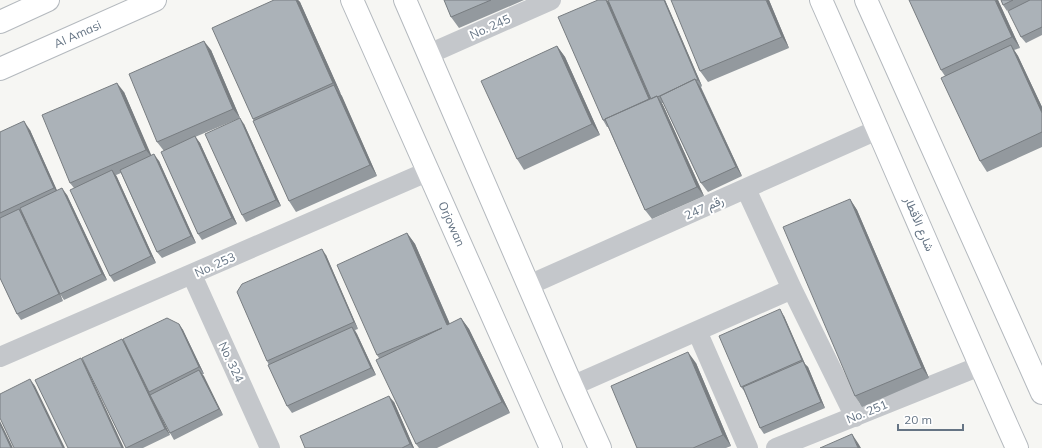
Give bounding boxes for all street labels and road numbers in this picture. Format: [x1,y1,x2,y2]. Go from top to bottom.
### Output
street label: No. 245 [467,11,513,42]
street label: Al Amasi [51,17,104,51]
street label: رقم 247 [682,192,726,224]
street label: شارع الأقطار [899,193,938,254]
street label: Orjowan [435,199,468,249]
street label: No. 253 [192,249,238,280]
street label: No. 324 [216,339,247,384]
street label: No. 251 [844,397,890,427]

